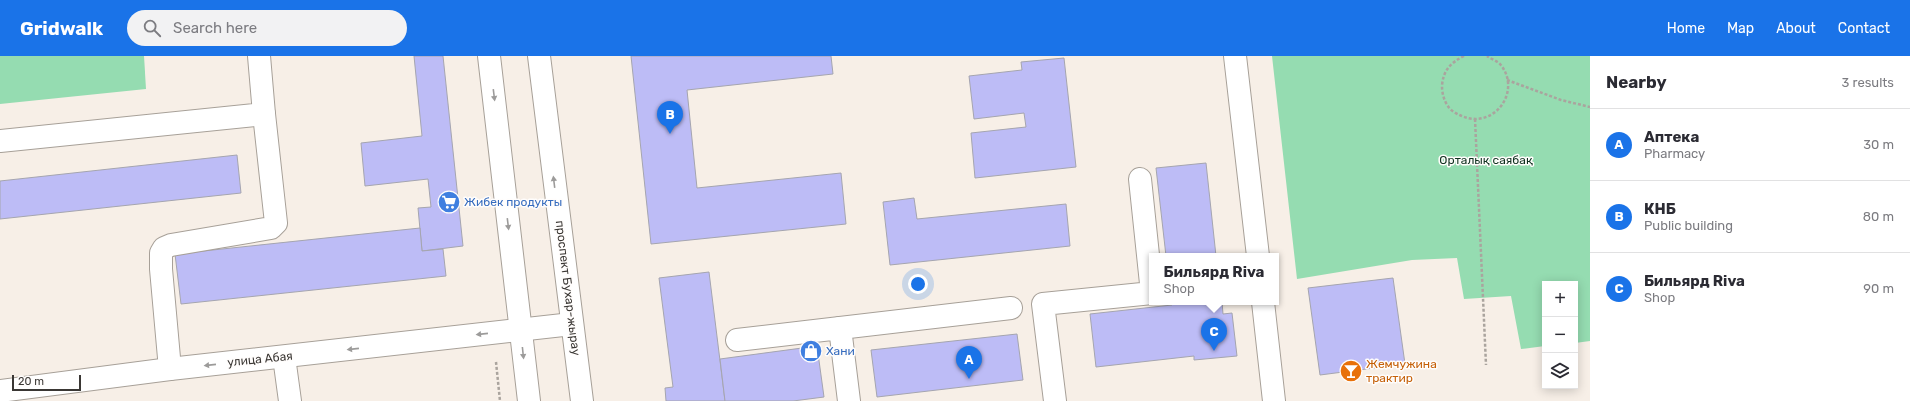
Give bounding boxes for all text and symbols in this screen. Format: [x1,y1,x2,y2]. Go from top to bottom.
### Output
search box [127,10,407,46]
text: Gridwalk [20,17,103,40]
icon: search [141,17,163,39]
text: Search here [173,19,257,37]
text: Home [1667,20,1705,37]
text: Map [1727,20,1754,37]
text: About [1776,20,1816,37]
text: Contact [1838,20,1890,37]
text: Nearby [1606,72,1667,92]
text: 3 results [1842,75,1894,90]
one-way arrow [491,89,497,101]
pin: B [657,101,683,134]
text: Аптека [1644,128,1699,146]
text: A [1614,137,1624,152]
text: 30 m [1863,137,1894,152]
text: Pharmacy [1644,146,1705,161]
park label: Орталық саябақ [1439,153,1533,167]
one-way arrow [551,176,558,188]
supermarket icon: Жибек продукты [436,189,462,215]
place label: Жибек продукты [464,195,562,209]
text: КНБ [1644,200,1676,218]
text: B [1614,209,1624,224]
text: 80 m [1863,209,1894,224]
one-way arrow [505,218,512,230]
text: Public building [1644,218,1733,233]
street label: проспект Бухар-жырау [553,220,583,357]
popup [1149,253,1279,305]
text: Бильярд Riva [1164,263,1264,281]
text: Бильярд Riva [1644,272,1745,290]
your location [908,274,928,294]
text: Shop [1164,281,1195,296]
map controls [1542,281,1578,389]
button: + [1542,281,1578,317]
text: C [1614,281,1624,296]
text: 90 m [1863,281,1894,296]
text: Shop [1644,290,1675,305]
button: − [1542,317,1578,353]
pin: C [1201,318,1227,351]
one-way arrow [476,331,488,337]
shop icon: Хани [798,338,824,364]
place label: Хани [826,344,855,358]
one-way arrow [347,346,359,352]
pin: A [956,346,982,379]
one-way arrow [520,347,527,359]
street label: улица Абая [227,349,293,369]
button: layers [1542,353,1578,389]
place label: Жемчужина трактир [1366,357,1437,385]
bar icon: Жемчужина трактир [1338,358,1364,384]
one-way arrow [204,362,216,368]
scale bar [12,373,81,392]
text: 20 m [18,375,44,388]

